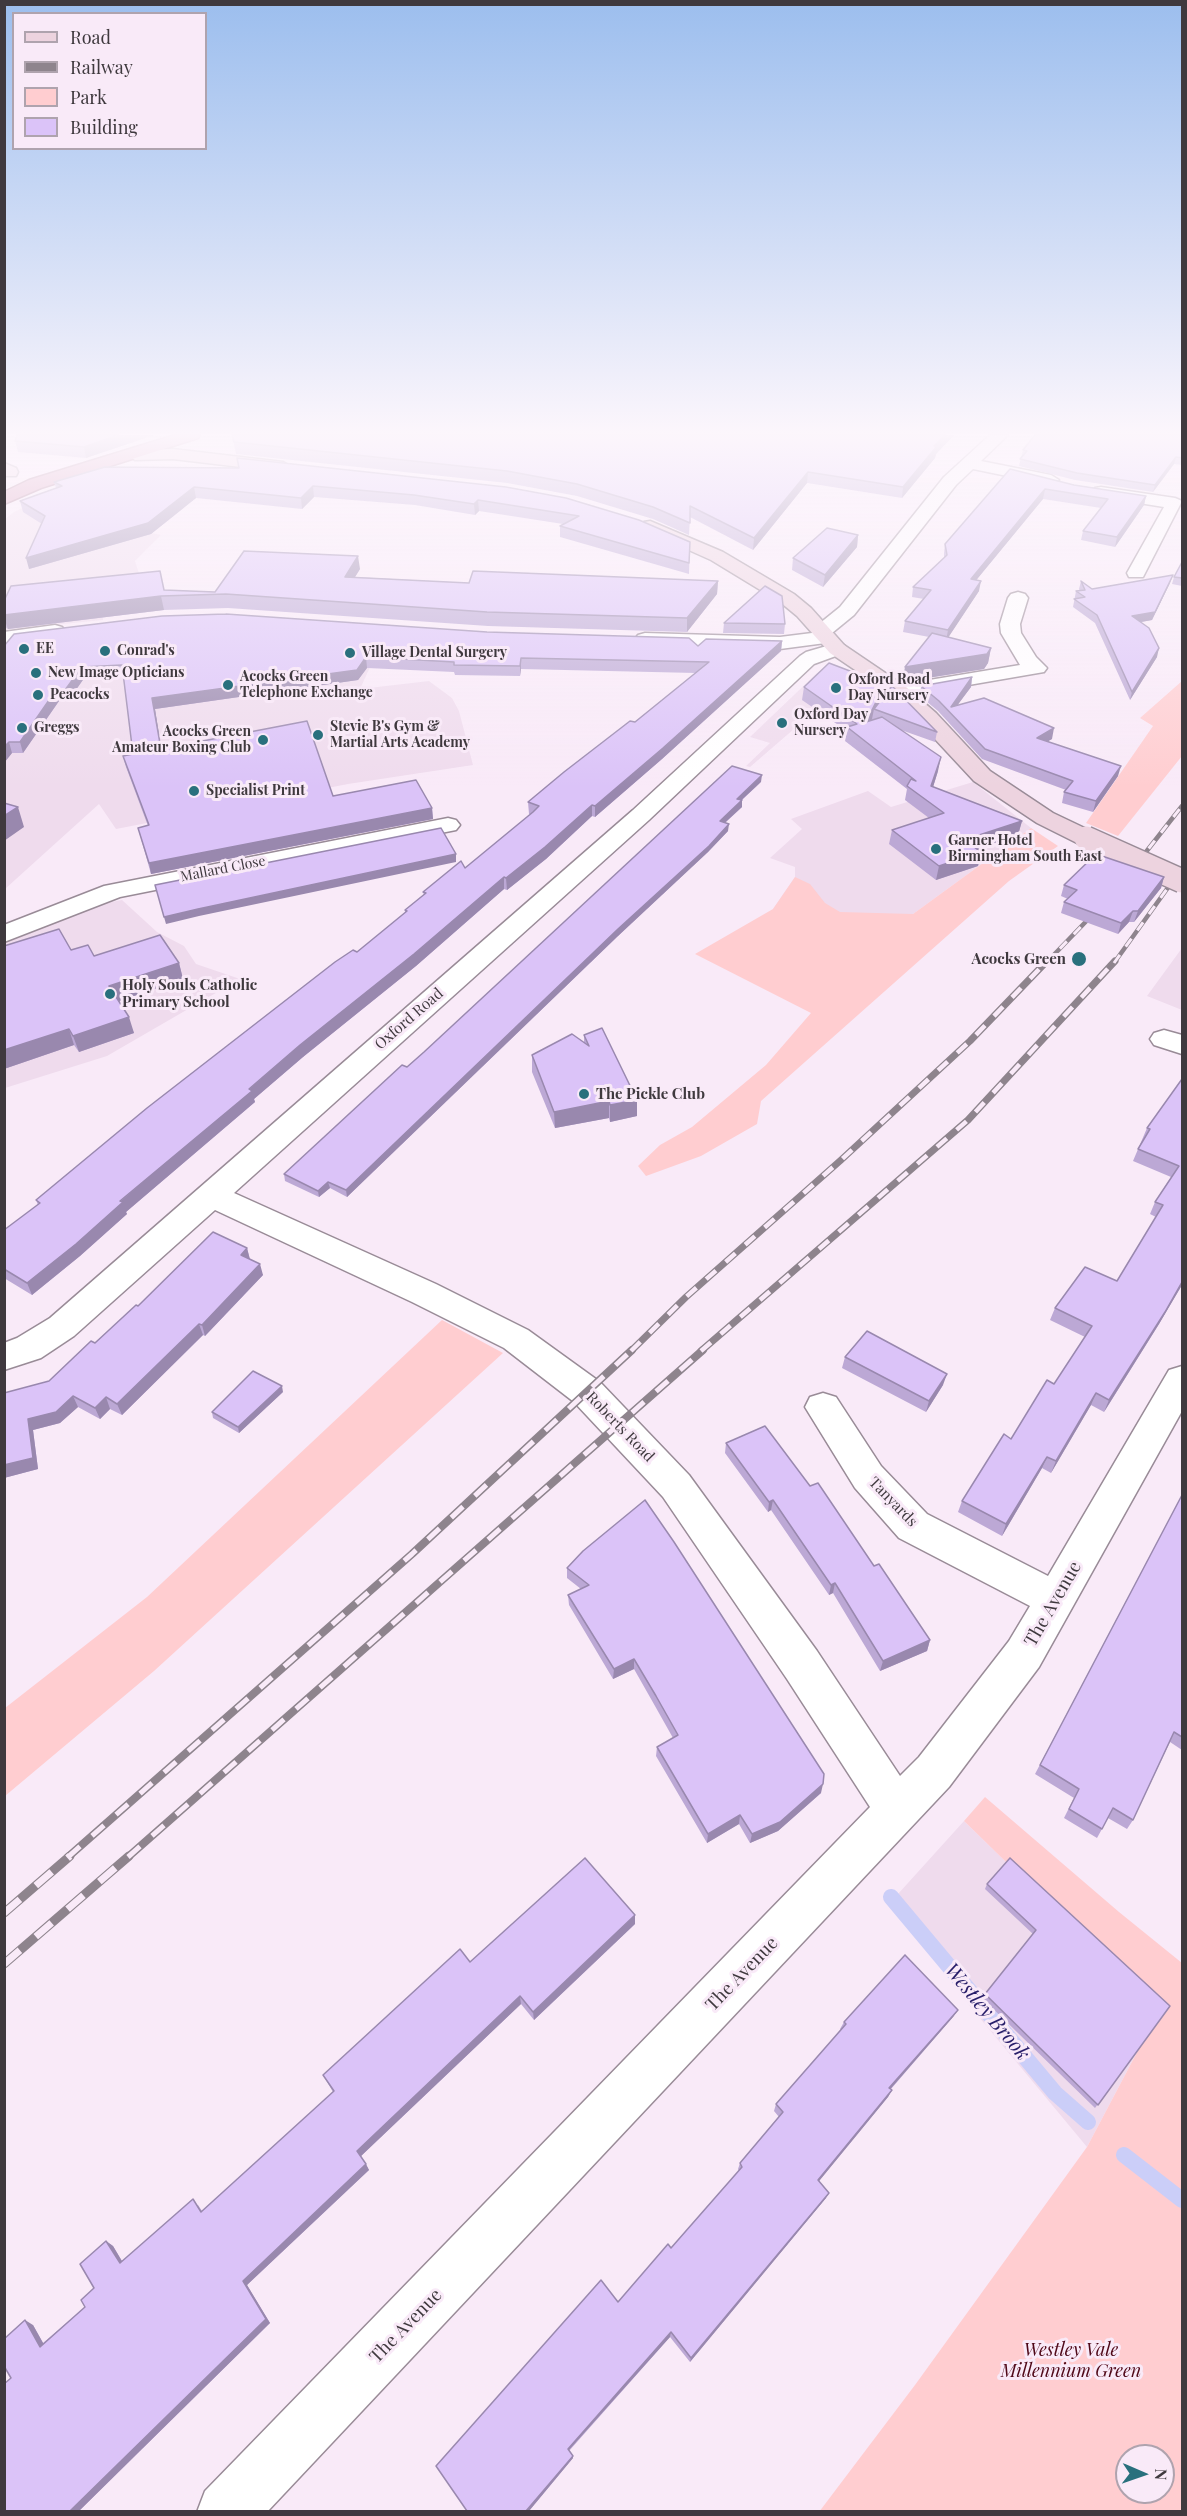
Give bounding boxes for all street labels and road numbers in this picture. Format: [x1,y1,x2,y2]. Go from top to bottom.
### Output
street label: Mallard Close [179,853,267,885]
street label: Oxford Road [371,984,447,1054]
street label: Roberts Road [582,1388,658,1466]
street label: Tanyards [865,1473,921,1531]
street label: The Avenue [1020,1558,1086,1650]
street label: The Avenue [701,1932,783,2016]
street label: The Avenue [365,2284,447,2368]

